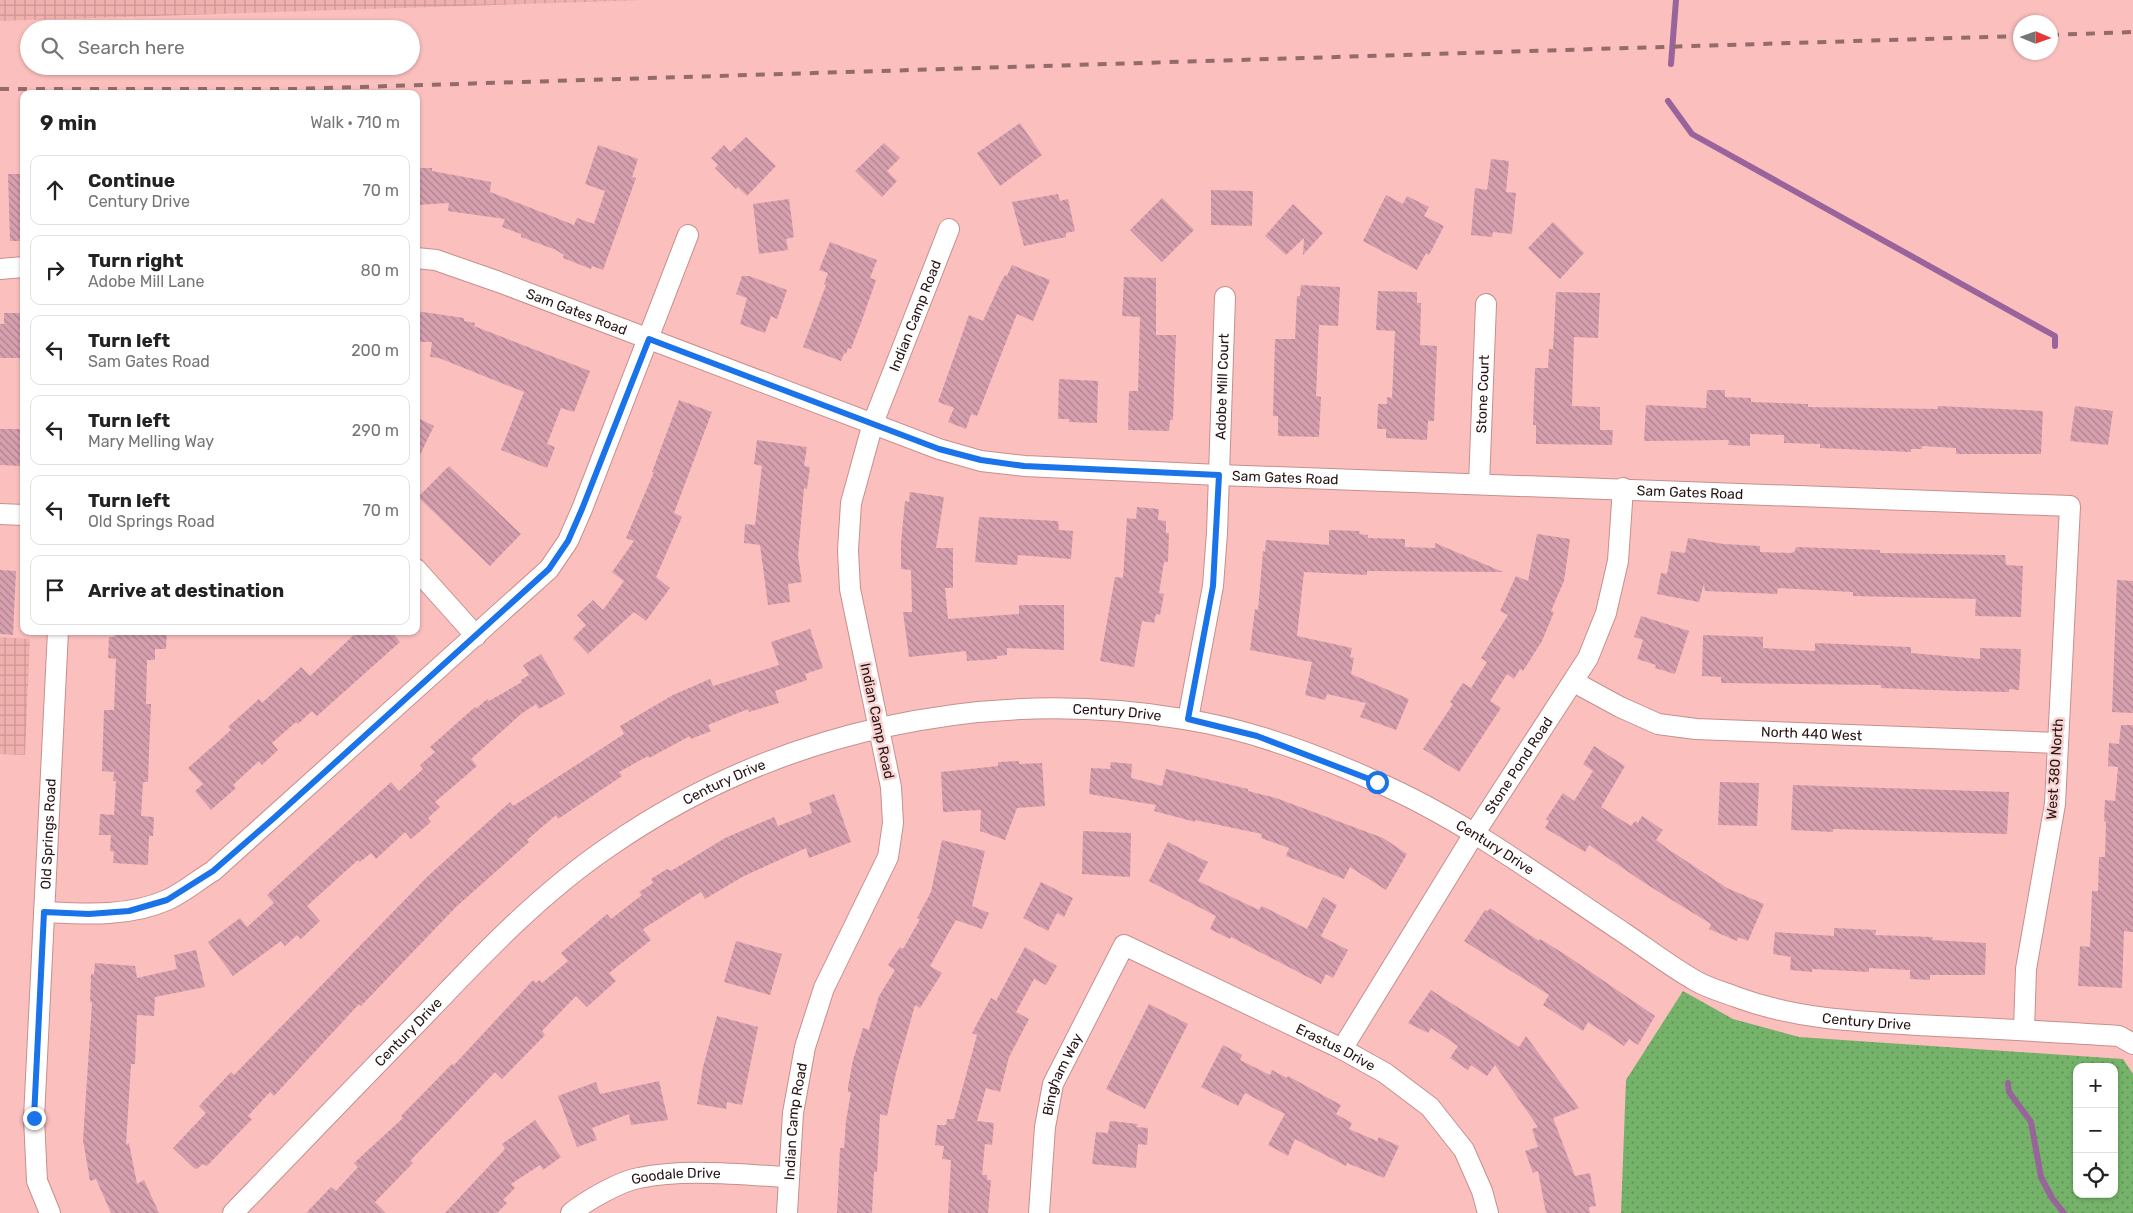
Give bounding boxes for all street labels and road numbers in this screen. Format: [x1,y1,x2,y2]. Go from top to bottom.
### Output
street label: Indian Camp Road [886,258,945,374]
street label: Sam Gates Road [524,285,630,338]
street label: Adobe Mill Court [1212,332,1232,440]
street label: Stone Court [1472,354,1493,434]
street label: Sam Gates Road [1232,467,1339,488]
street label: Sam Gates Road [1636,482,1744,503]
street label: Indian Camp Road [856,661,898,781]
street label: Century Drive [1072,700,1163,724]
street label: Stone Pond Road [1481,714,1556,817]
street label: West 380 North [2043,718,2067,820]
street label: North 440 West [1761,723,1863,744]
street label: Century Drive [680,755,768,808]
street label: Old Springs Road [37,778,59,890]
street label: Century Drive [1453,816,1538,878]
street label: Century Drive [371,994,445,1070]
street label: Century Drive [1821,1009,1912,1033]
street label: Erastus Drive [1293,1020,1378,1074]
street label: Bingham Way [1039,1030,1086,1117]
street label: Indian Camp Road [780,1061,810,1181]
street label: Goodale Drive [629,1164,721,1188]

